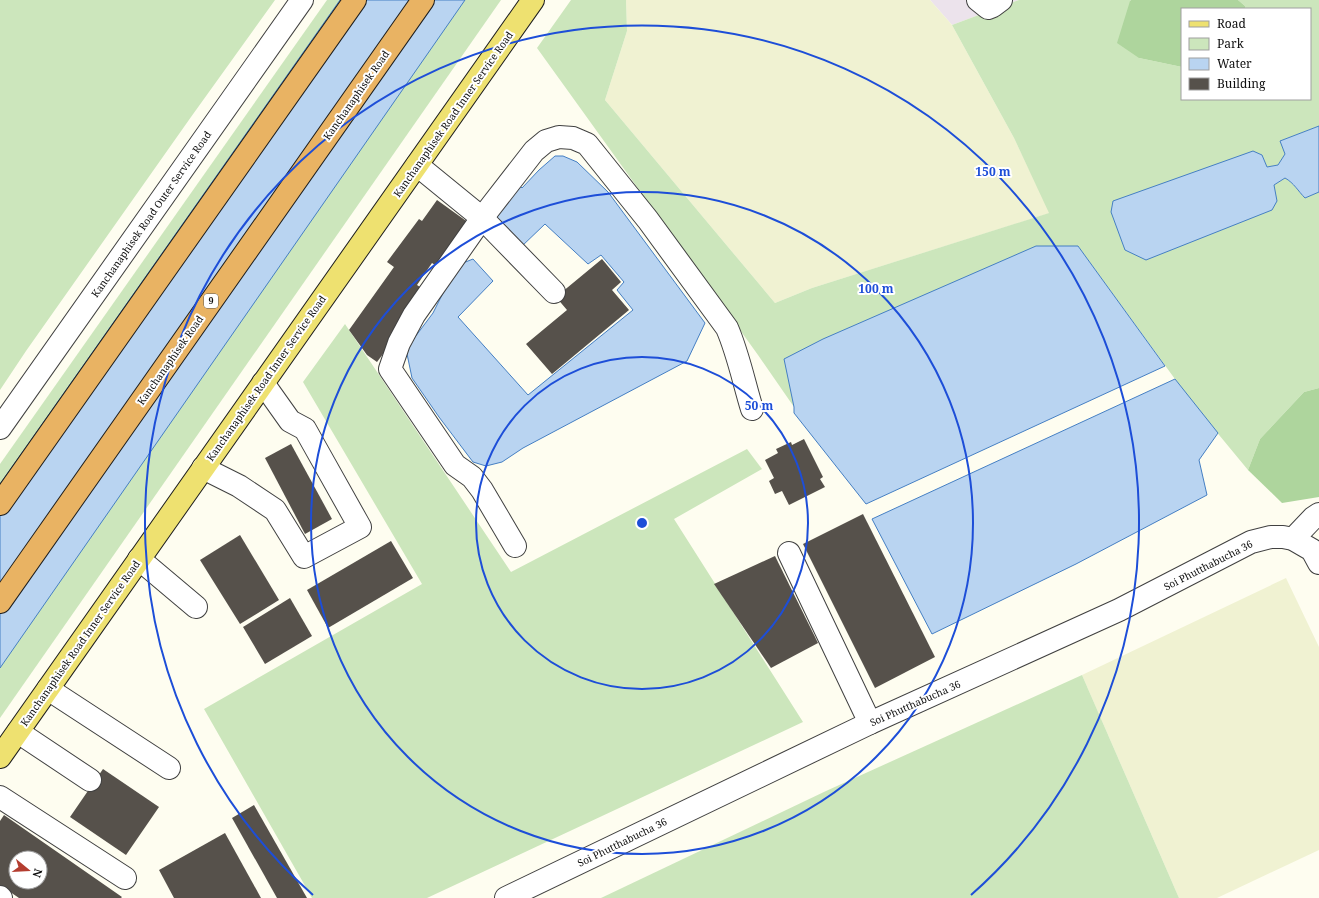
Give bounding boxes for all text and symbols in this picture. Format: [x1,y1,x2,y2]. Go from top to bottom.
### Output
legend [1181,8,1311,100]
text: Road [1217,15,1247,32]
street label: Kanchanaphisek Road Inner Service Road [390,28,516,200]
text: Park [1217,35,1245,52]
street label: Kanchanaphisek Road [320,47,392,143]
text: Water [1217,55,1252,72]
text: Building [1217,75,1266,92]
street label: Kanchanaphisek Road Outer Service Road [88,128,214,300]
text: 150 m [975,163,1011,180]
text: 100 m [858,280,894,297]
street label: Kanchanaphisek Road Inner Service Road [203,292,329,464]
road number: 9 [204,294,218,308]
street label: Kanchanaphisek Road [134,312,206,408]
text: 50 m [745,397,773,414]
centre of rings [635,516,649,530]
street label: Soi Phutthabucha 36 [1161,536,1255,593]
street label: Kanchanaphisek Road Inner Service Road [17,557,143,729]
street label: Soi Phutthabucha 36 [867,677,963,729]
street label: Soi Phutthabucha 36 [575,814,669,870]
north arrow [8,850,48,890]
text: N [29,867,46,880]

